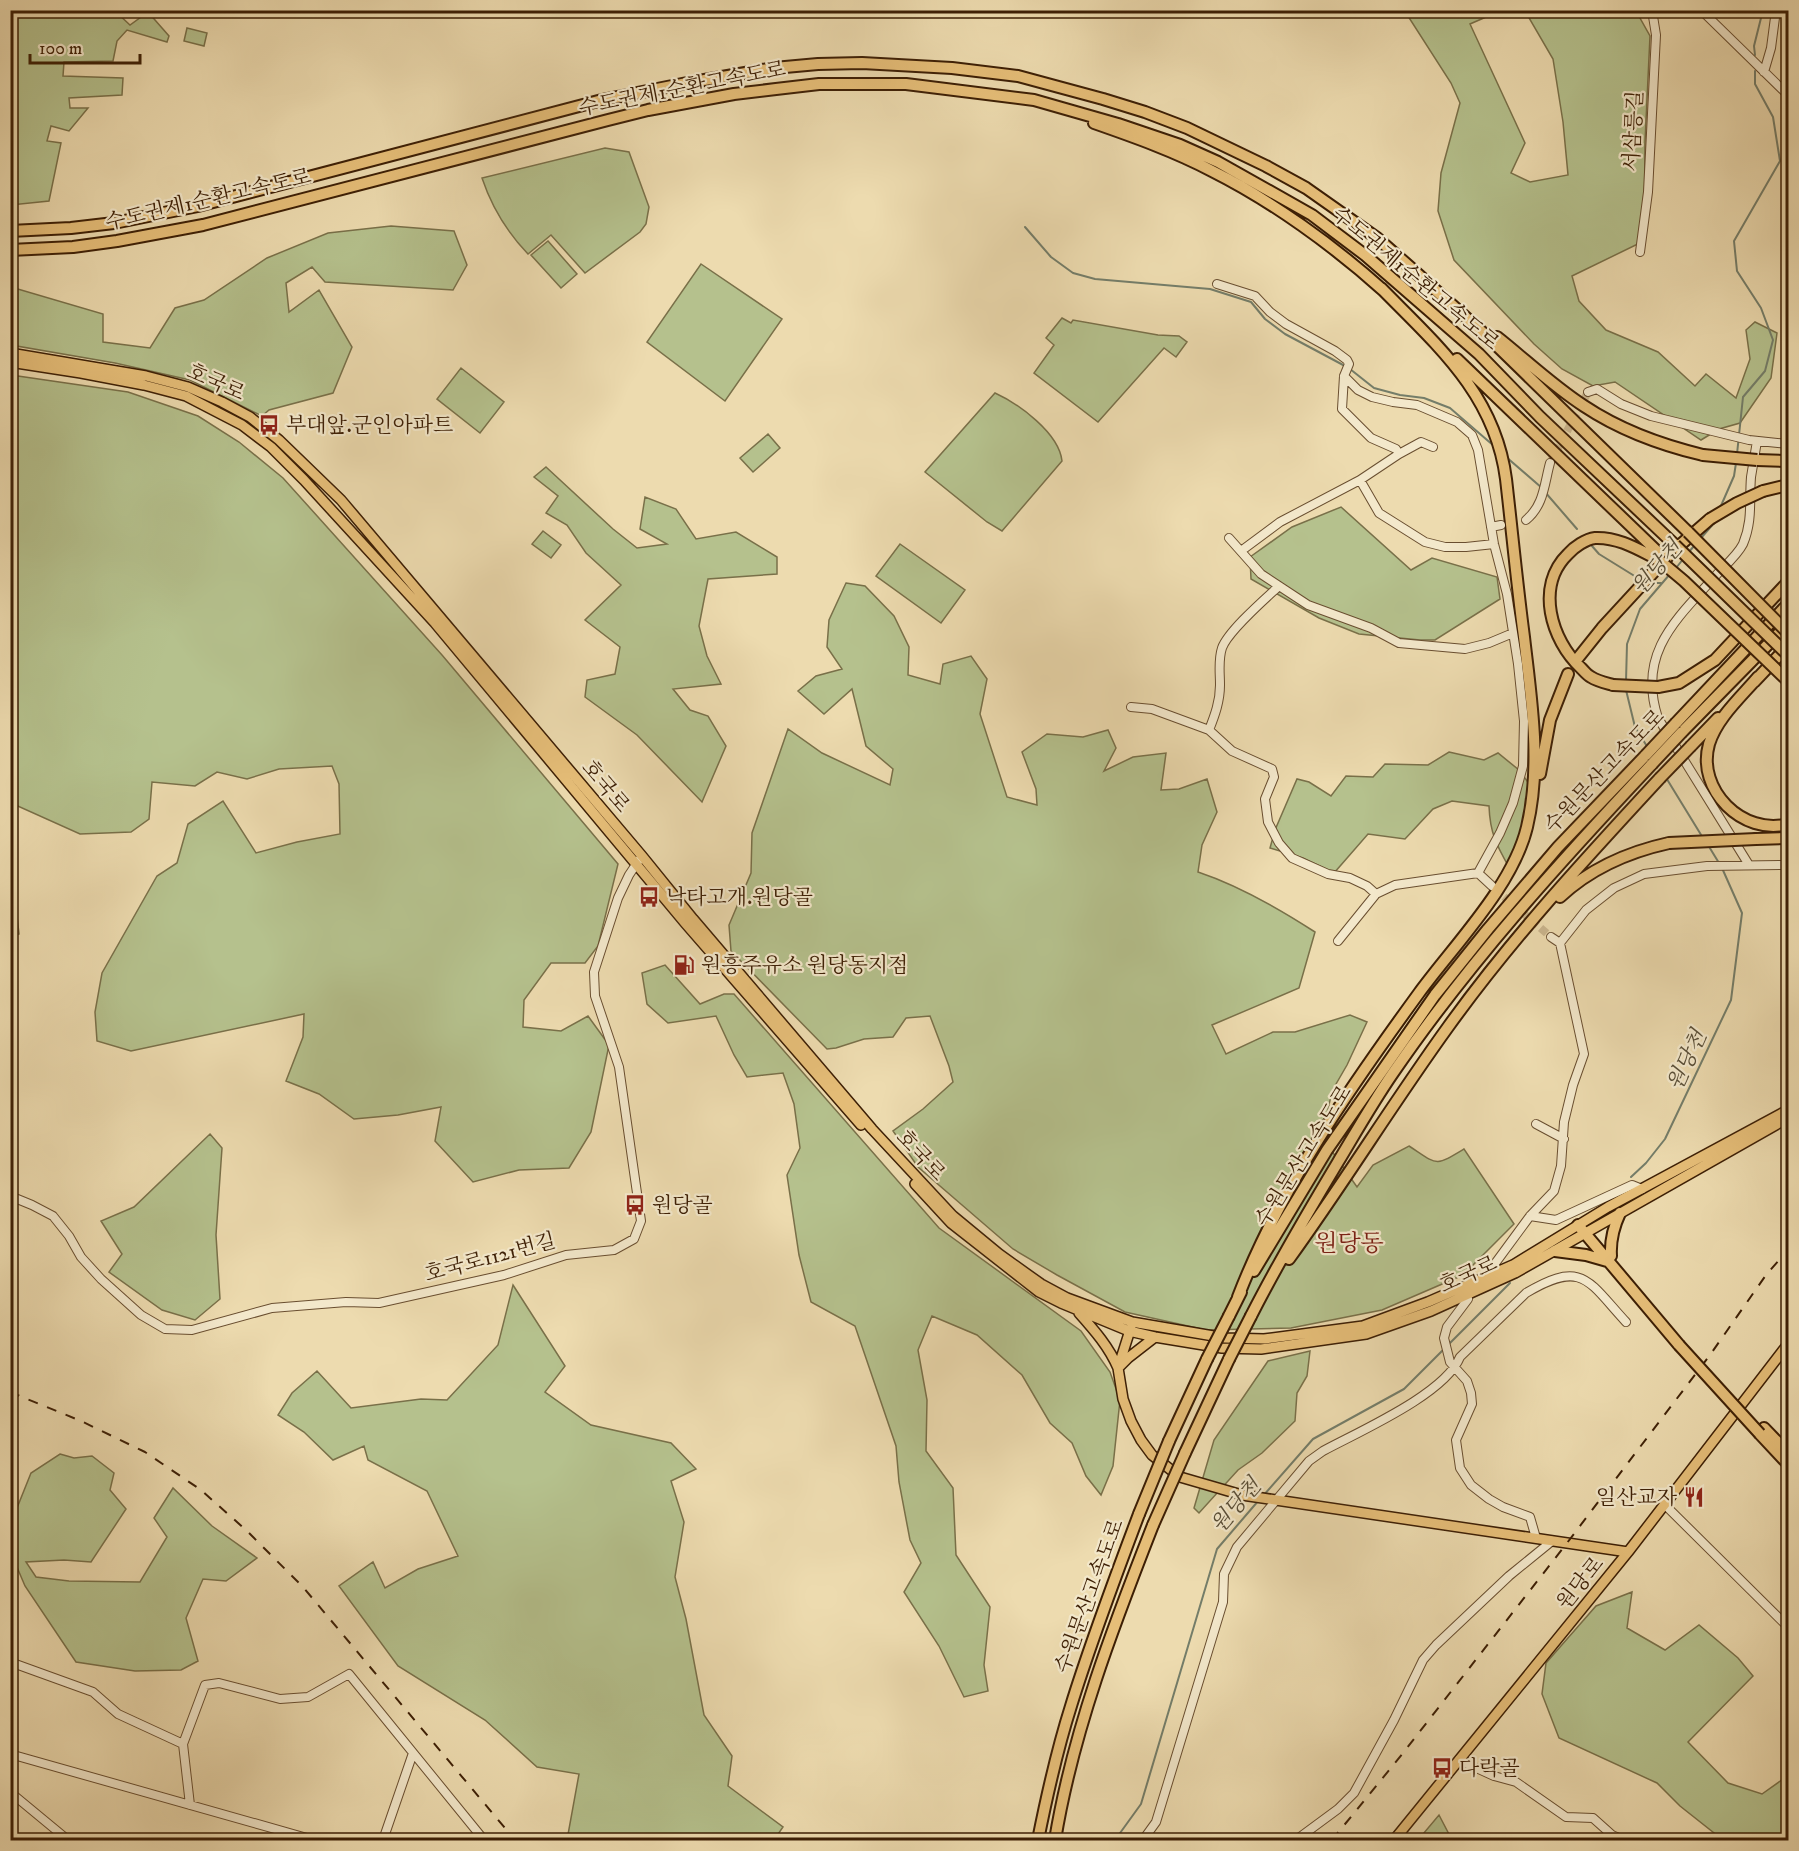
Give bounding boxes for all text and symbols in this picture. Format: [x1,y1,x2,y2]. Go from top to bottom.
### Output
scale bar [30,27,140,65]
text: 100 m [39,38,82,60]
street label: 수도권제1순환고속도로 [576,56,788,122]
street label: 서삼릉길 [1619,90,1649,172]
street label: 수도권제1순환고속도로 [103,164,314,236]
street label: 수도권제1순환고속도로 [1326,201,1504,356]
street label: 호국로 [183,359,249,407]
bus stop icon: 부대앞.군인아파트 [257,413,281,437]
place label: 부대앞.군인아파트 [286,413,453,439]
water label: 원당천 [1626,534,1689,601]
street label: 수원문산고속도로 [1539,704,1670,839]
street label: 호국로 [576,755,635,818]
bus stop icon: 낙타고개.원당골 [637,885,661,909]
place label: 낙타고개.원당골 [666,885,813,911]
fuel station icon: 원흥주유소 원당동지점 [672,953,696,977]
place label: 원흥주유소 원당동지점 [701,953,908,979]
water label: 원당천 [1662,1024,1714,1095]
street label: 수원문산고속도로 [1250,1081,1358,1232]
street label: 호국로 [890,1125,951,1187]
bus stop icon: 원당골 [623,1193,647,1217]
place label: 원당골 [652,1193,713,1219]
street label: 호국로1121번길 [422,1228,559,1288]
district label: 원당동 [1314,1229,1384,1259]
street label: 호국로 [1435,1251,1501,1299]
water label: 원당천 [1205,1472,1268,1539]
place label: 일산교자 [1596,1485,1678,1511]
restaurant icon: 일산교자 [1682,1485,1706,1509]
street label: 수원문산고속도로 [1050,1516,1130,1677]
street label: 원당로 [1552,1552,1610,1615]
bus stop icon: 다락골 [1430,1756,1454,1780]
place label: 다락골 [1459,1756,1520,1782]

